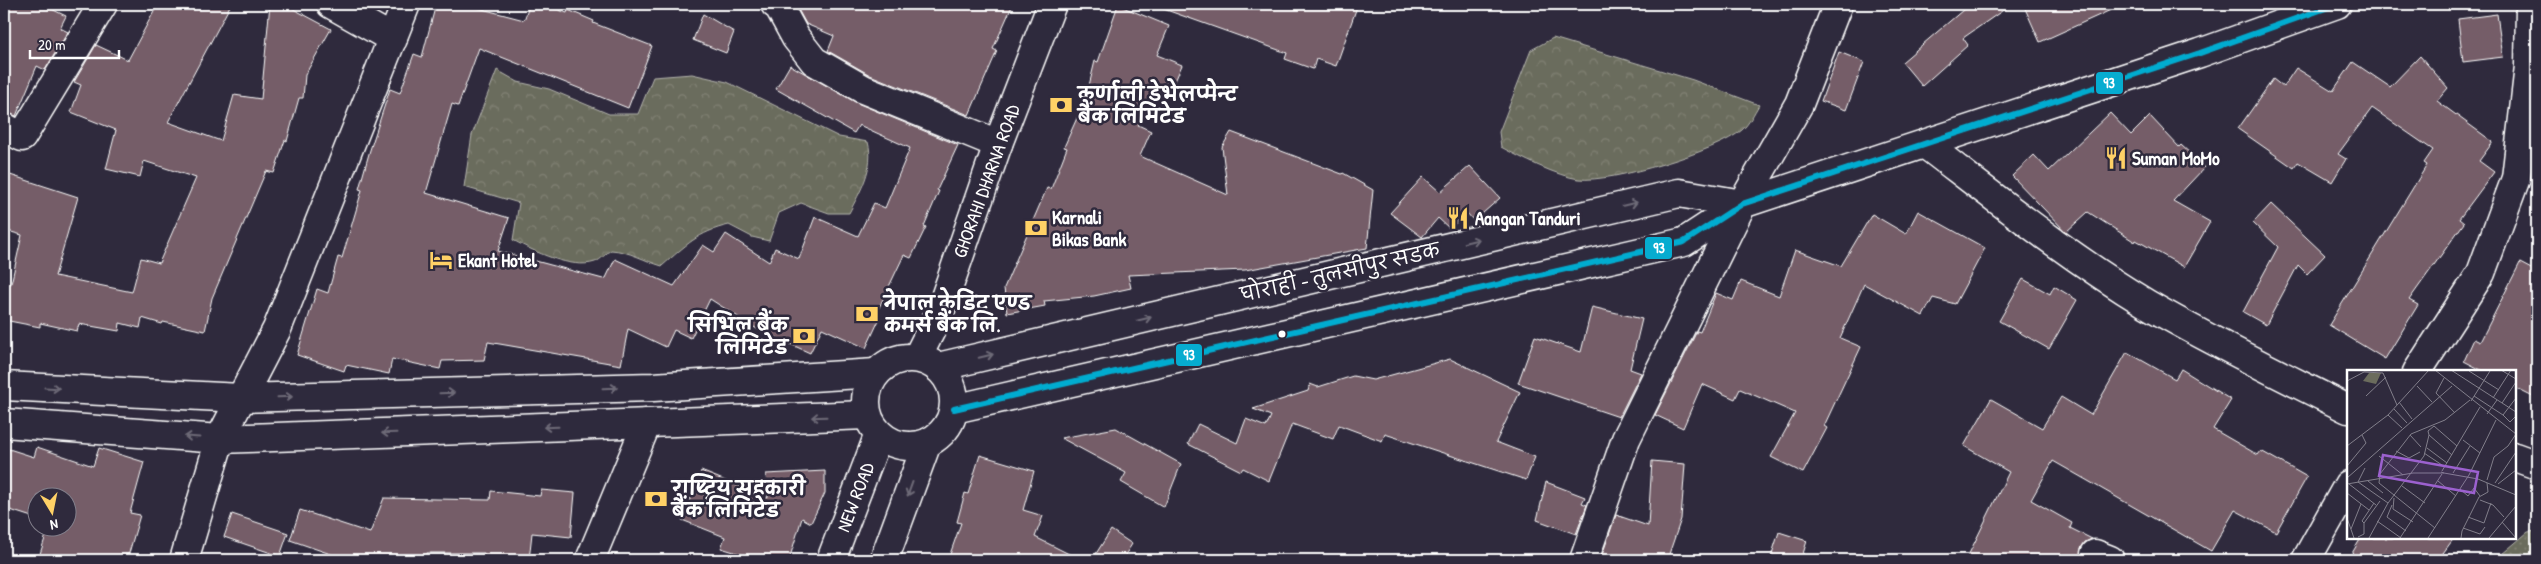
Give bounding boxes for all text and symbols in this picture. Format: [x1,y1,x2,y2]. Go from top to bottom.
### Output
scale bar [30,28,119,60]
text: 20 m [38,34,65,55]
line badge: 93 [2095,71,2124,95]
text: 93 [2103,73,2115,92]
place label: कर्णाली डेभेलप्मेन्ट बैंक लिमिटेड [1076,78,1239,129]
bank icon: कर्णाली डेभेलप्मेन्ट बैंक लिमिटेड [1048,92,1074,118]
street label: GHORAHI DHARNA ROAD [946,101,1026,261]
restaurant icon: Suman MoMo [2103,145,2129,171]
place label: Suman MoMo [2132,145,2220,171]
one-way arrow [1622,199,1638,208]
place label: Karnali Bikas Bank [1052,204,1127,252]
restaurant icon: Aangan Tanduri [1445,205,1471,231]
place label: Aangan Tanduri [1475,205,1581,232]
bank icon: Karnali Bikas Bank [1023,215,1049,241]
street label: घोराही - तुलसीपुर सडक [1236,233,1444,310]
one-way arrow [1464,236,1480,245]
line badge: 93 [1644,236,1673,260]
text: 93 [1653,238,1665,257]
hotel icon: Ekant Hotel [428,247,454,273]
place label: Ekant Hotel [458,247,538,273]
place label: नेपाल क्रेडिट एण्ड कमर्स बैंक लि. [882,287,1032,338]
bank icon: नेपाल क्रेडिट एण्ड कमर्स बैंक लि. [854,301,880,327]
place label: सिभिल बैंक लिमिटेड [686,308,790,360]
one-way arrow [1135,314,1151,323]
bank icon: सिभिल बैंक लिमिटेड [791,323,817,349]
unlabelled marker [1277,329,1287,339]
line badge: 93 [1175,343,1203,367]
text: 93 [1183,345,1195,364]
one-way arrow [977,351,993,360]
inset map [2347,370,2516,539]
one-way arrow [601,383,617,393]
one-way arrow [44,384,60,393]
one-way arrow [439,388,455,397]
one-way arrow [276,392,292,402]
one-way arrow [811,412,827,422]
one-way arrow [544,422,560,431]
one-way arrow [381,428,397,437]
one-way arrow [184,432,200,442]
street label: NEW ROAD [830,459,880,535]
place label: राष्ट्रिय सहकारी बैंक लिमिटेड [670,473,807,523]
one-way arrow [905,480,914,496]
north arrow [28,486,78,536]
bank icon: राष्ट्रिय सहकारी बैंक लिमिटेड [643,486,669,512]
text: N [48,515,60,535]

